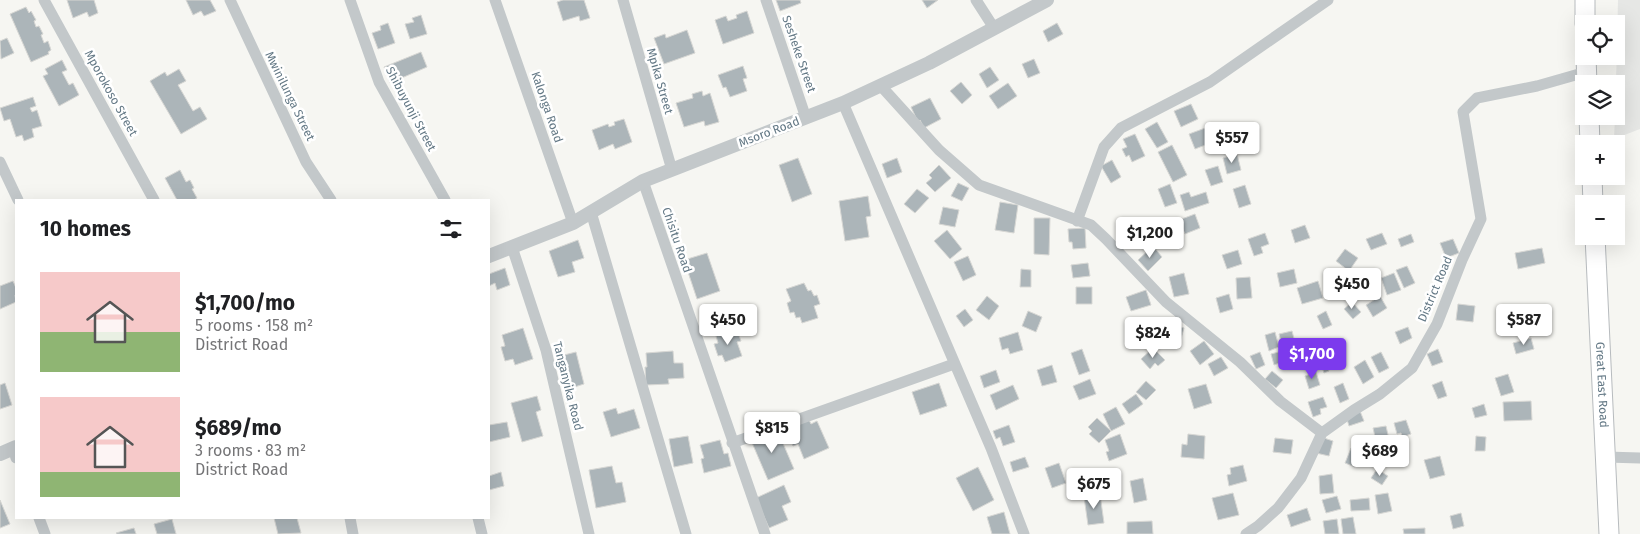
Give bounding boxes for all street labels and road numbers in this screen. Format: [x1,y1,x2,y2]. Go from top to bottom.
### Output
street label: Sesheke Street [779,14,819,95]
street label: Mpika Street [644,46,676,116]
street label: Mporokoso Street [82,48,141,139]
street label: Mwinilunga Street [262,49,318,144]
street label: Shibuyunji Street [383,64,439,154]
street label: Kalonga Road [528,70,566,144]
street label: Msoro Road [737,114,801,150]
street label: Chisitu Road [659,205,695,275]
street label: District Road [1415,254,1455,324]
street label: Tanganyika Road [550,340,586,432]
street label: Great East Road [1593,342,1611,428]

